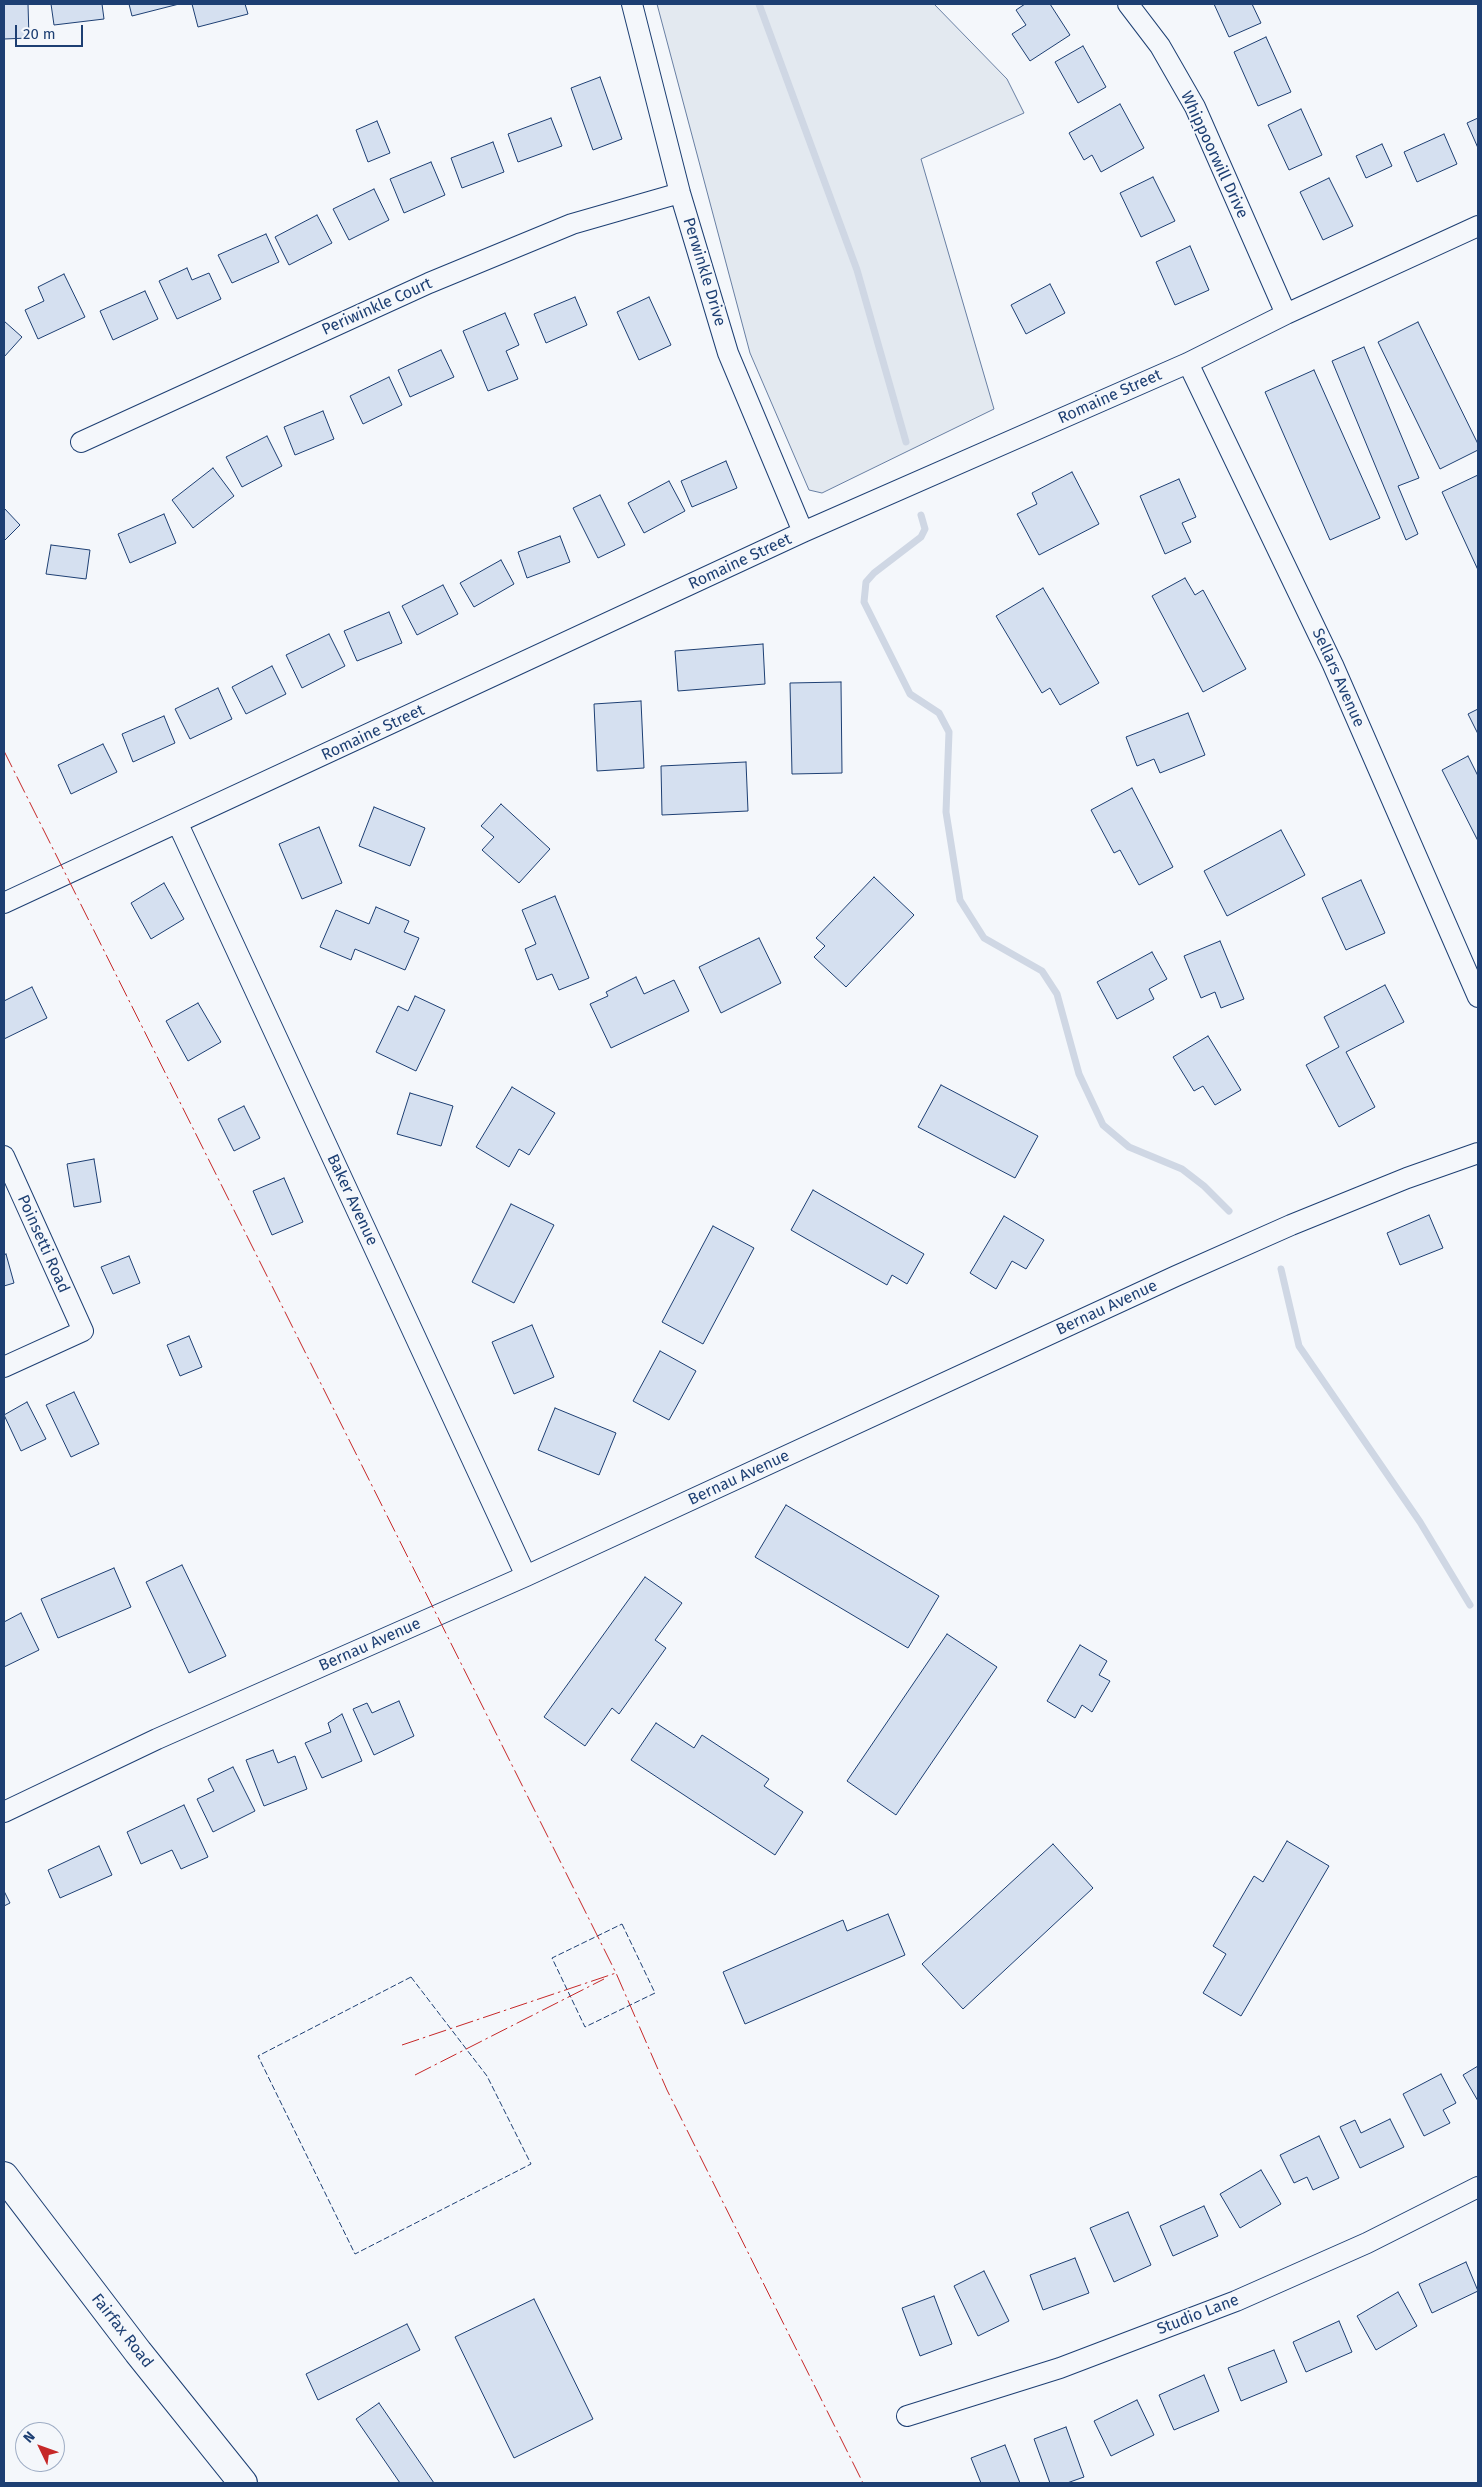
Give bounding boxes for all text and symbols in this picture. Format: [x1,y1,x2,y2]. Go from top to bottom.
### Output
scale bar [18,15,85,47]
text: 20 m [23,25,56,43]
street label: Whippoorwill Drive [1176,88,1252,222]
street label: Perwinkle Drive [678,215,730,329]
street label: Periwinkle Court [319,274,435,340]
street label: Romaine Street [1055,366,1165,428]
street label: Romaine Street [685,530,795,594]
street label: Sellars Avenue [1308,626,1368,730]
street label: Romaine Street [318,701,428,765]
street label: Baker Avenue [322,1151,382,1249]
street label: Poinsetti Road [13,1192,73,1296]
street label: Bernau Avenue [1053,1276,1161,1340]
street label: Bernau Avenue [685,1446,793,1510]
street label: Bernau Avenue [316,1614,424,1676]
street label: Fairfax Road [87,2290,157,2372]
street label: Studio Lane [1154,2291,1242,2339]
north arrow [15,2422,65,2472]
text: N [20,2428,39,2446]

